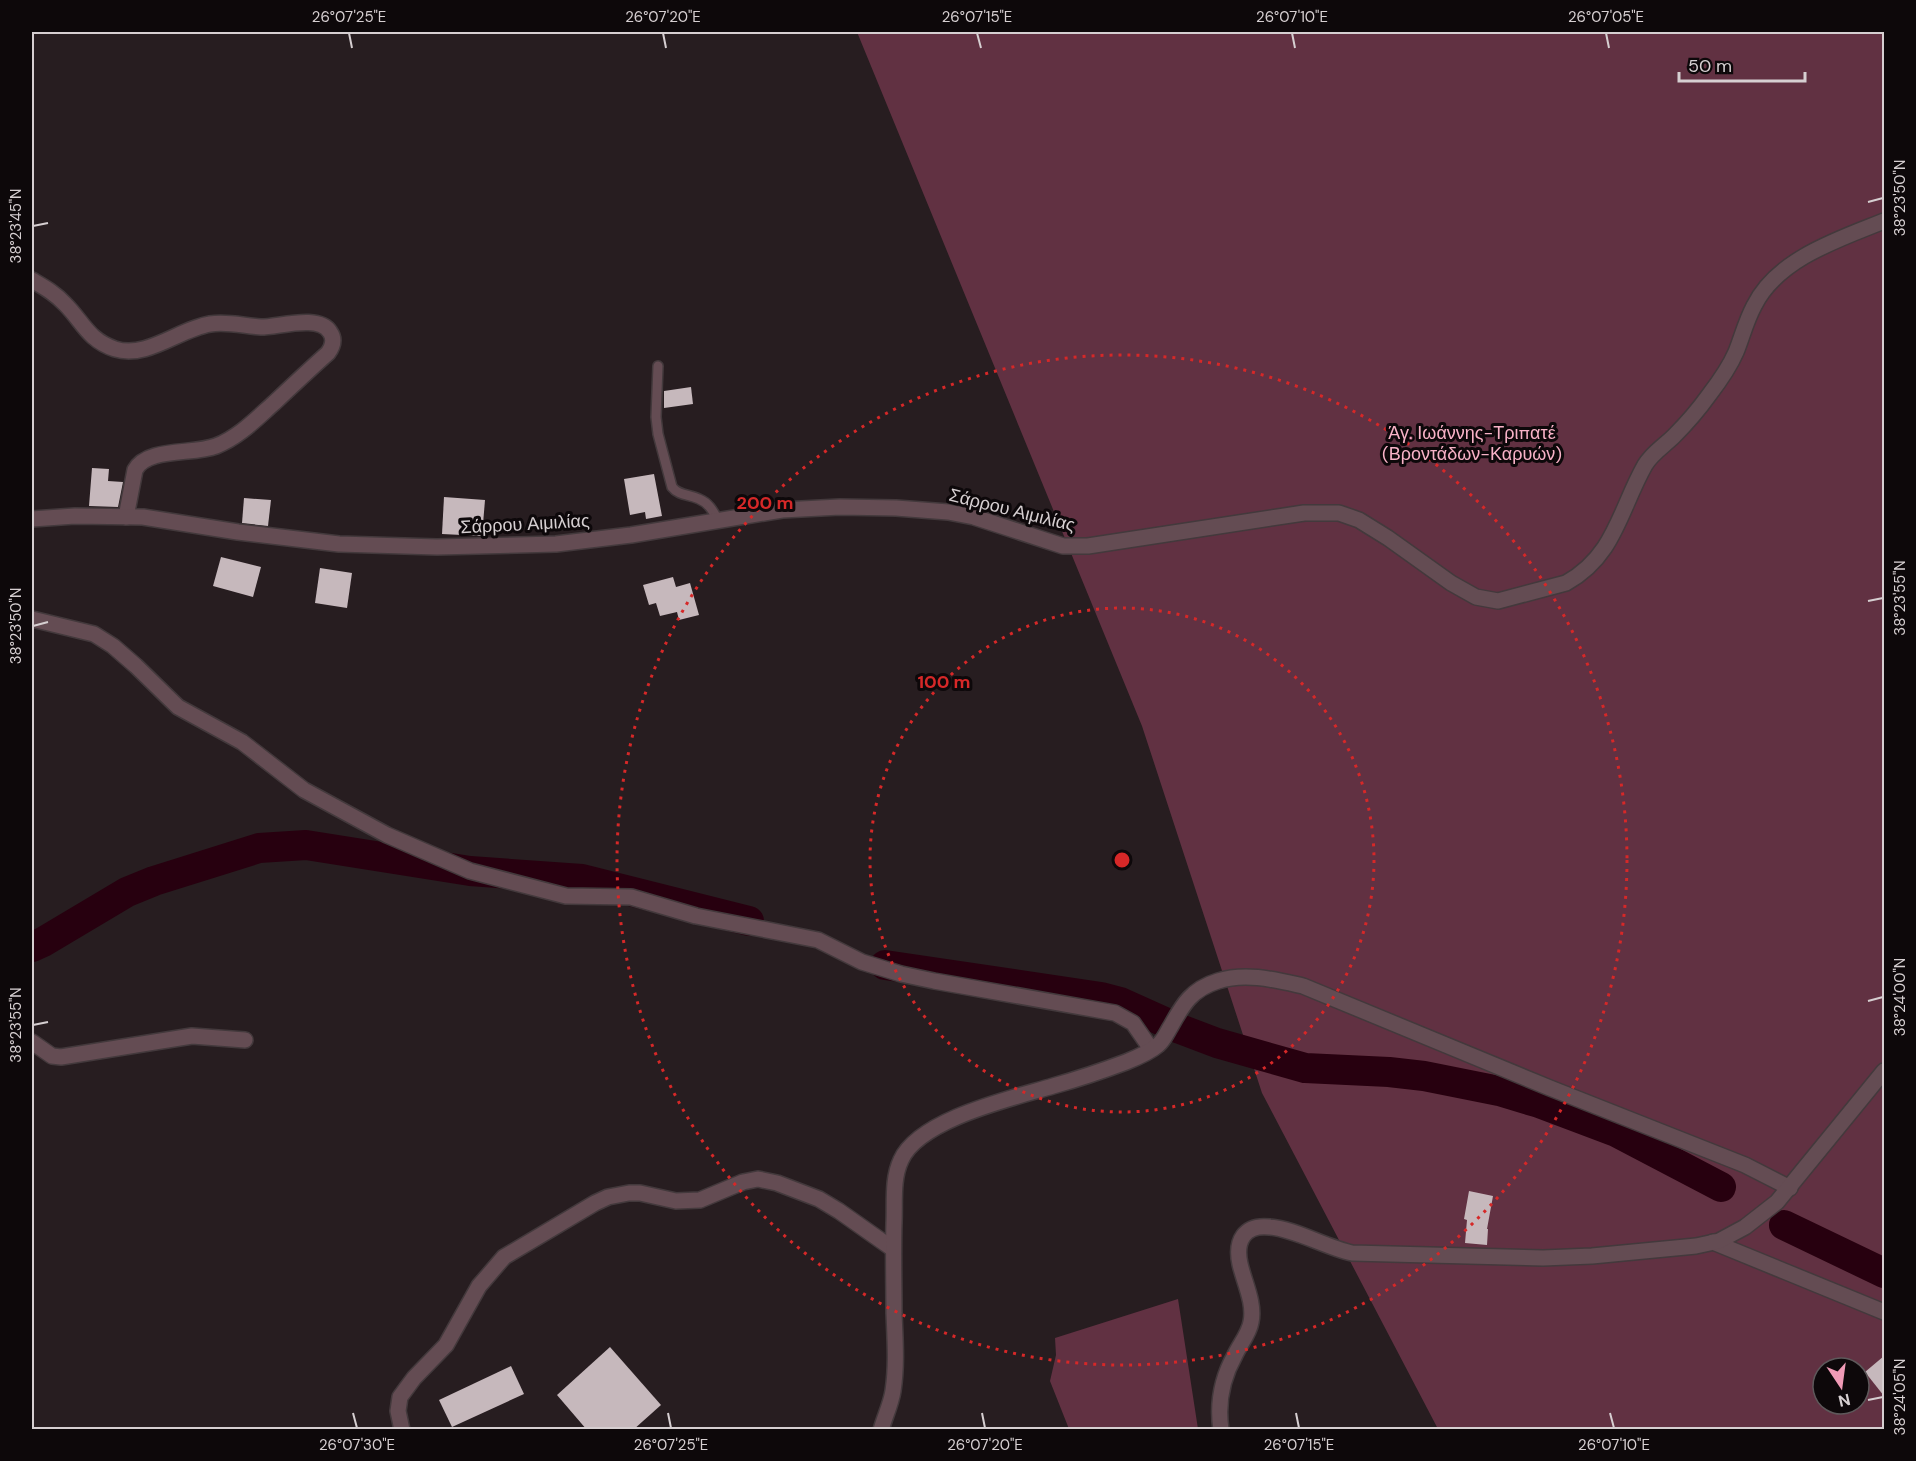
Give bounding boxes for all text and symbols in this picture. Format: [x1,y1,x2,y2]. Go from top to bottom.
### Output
text: 26°07'25"E [312,7,386,27]
text: 26°07'20"E [625,7,701,27]
text: 26°07'15"E [942,7,1012,27]
text: 26°07'10"E [1256,7,1328,27]
text: 26°07'05"E [1568,7,1644,27]
scale bar [1679,45,1805,83]
text: 50 m [1688,54,1732,78]
text: 38°23'50"N [1890,160,1910,236]
text: 38°23'45"N [6,189,26,263]
park label: Άγ. Ιωάννης-Τριπατέ (Βροντάδων-Καρυών) [1382,421,1562,466]
street label: Σάρρου Αιμιλίας [946,483,1078,537]
text: 200 m [737,491,793,515]
street label: Σάρρου Αιμιλίας [460,509,590,539]
text: 38°23'55"N [1890,560,1910,636]
text: 38°23'50"N [6,588,26,664]
text: 100 m [917,670,971,694]
centre of rings [1112,850,1132,870]
text: 38°24'00"N [1890,958,1910,1036]
text: 38°23'55"N [6,987,26,1063]
north arrow [1811,1356,1871,1416]
text: 38°24'05"N [1890,1359,1910,1435]
text: N [1836,1389,1852,1412]
text: 26°07'30"E [319,1435,395,1455]
text: 26°07'25"E [634,1435,708,1455]
text: 26°07'20"E [947,1435,1023,1455]
text: 26°07'15"E [1264,1435,1334,1455]
text: 26°07'10"E [1578,1435,1650,1455]

